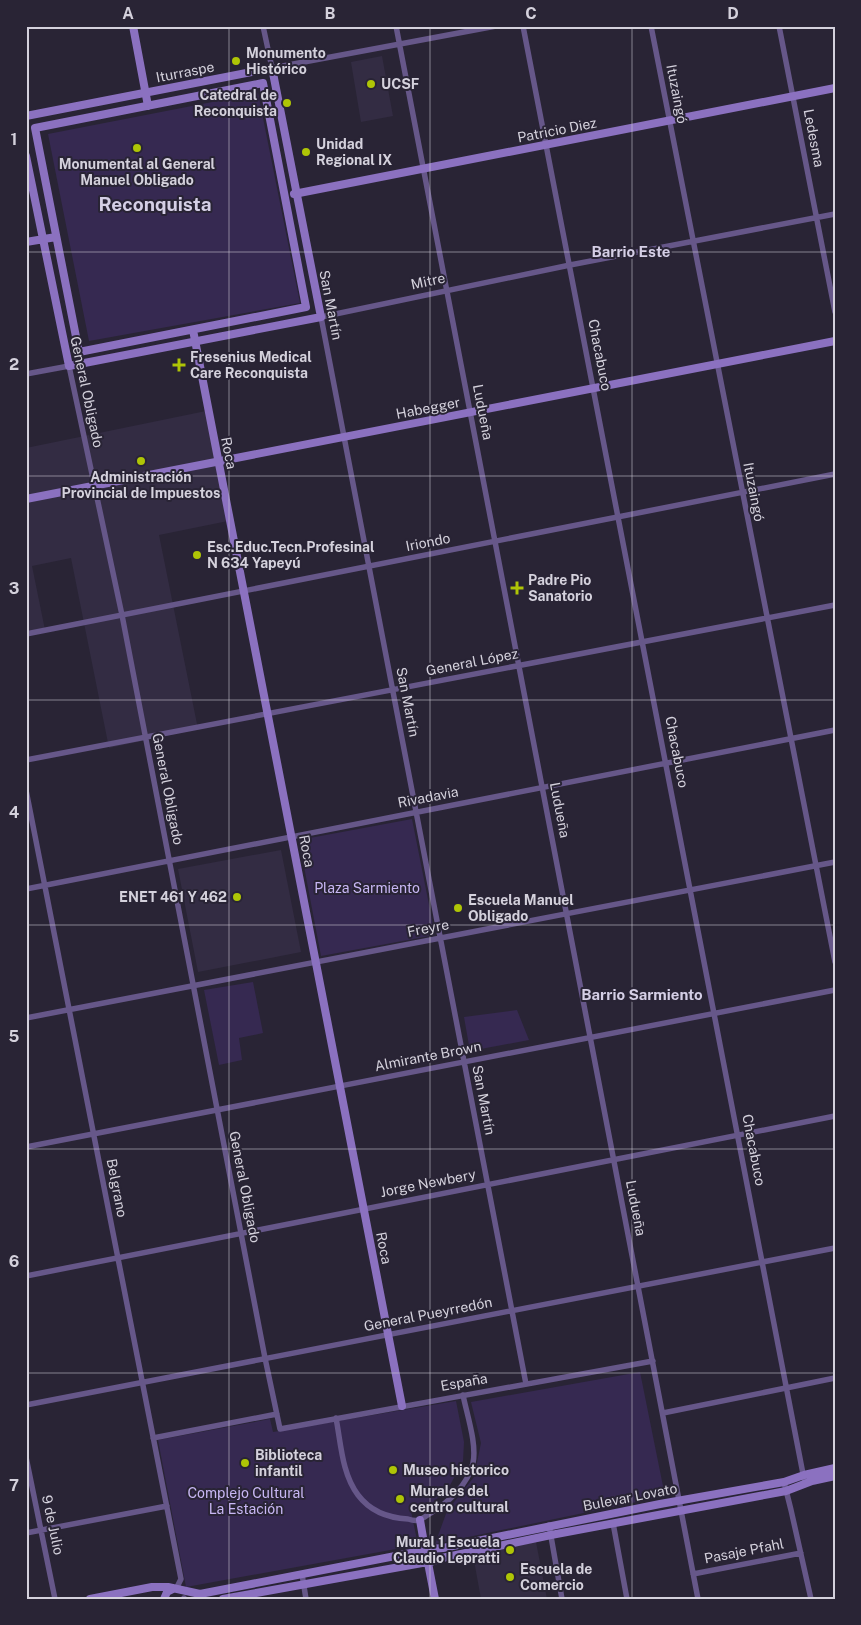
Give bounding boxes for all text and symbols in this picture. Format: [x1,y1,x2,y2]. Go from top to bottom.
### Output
text: A [122,4,134,23]
text: B [325,4,336,23]
text: C [525,4,537,23]
text: D [727,4,739,23]
place label: Monumento Histórico [246,45,326,77]
marker: Monumento Histórico [230,55,242,67]
street label: Iturraspe [154,58,216,86]
street label: Ituzaingó [663,63,691,125]
place label: UCSF [381,76,420,92]
marker: UCSF [365,78,377,90]
place label: Catedral de Reconquista [194,87,277,119]
marker: Catedral de Reconquista [281,97,293,109]
street label: Ledesma [801,108,827,168]
street label: Patricio Diez [516,114,598,146]
text: 1 [11,130,17,149]
place label: Unidad Regional IX [316,136,392,168]
marker: Monumental al General Manuel Obligado [131,142,143,154]
marker: Unidad Regional IX [300,146,312,158]
place label: Monumental al General Manuel Obligado [59,156,216,188]
district label: Reconquista [99,193,211,215]
district label: Barrio Este [591,243,671,260]
street label: San Martín [316,269,346,341]
street label: Mitre [409,270,447,292]
street label: Chacabuco [585,318,615,392]
street label: General Obligado [67,335,107,449]
place label: Fresenius Medical Care Reconquista [190,349,312,381]
text: 2 [9,355,19,374]
marker: Fresenius Medical Care Reconquista [172,358,186,372]
street label: Ludueña [470,383,496,441]
street label: Habegger [395,394,461,422]
street label: Roca [218,436,240,470]
marker: Administración Provincial de Impuestos [135,455,147,467]
street label: Ituzaingó [740,461,768,523]
place label: Administración Provincial de Impuestos [62,469,220,501]
street label: Iriondo [404,530,452,554]
place label: Esc.Educ.Tecn.Profesinal N 634 Yapeyú [207,539,375,571]
marker: Esc.Educ.Tecn.Profesinal N 634 Yapeyú [191,549,203,561]
place label: Padre Pio Sanatorio [528,572,593,604]
text: 3 [9,579,19,598]
marker: Padre Pio Sanatorio [510,581,524,595]
street label: General López [425,645,520,679]
street label: San Martín [393,666,423,738]
street label: Chacabuco [662,715,692,789]
street label: General Obligado [149,732,187,846]
street label: Ludueña [547,781,573,839]
street label: Rivadavia [396,783,460,811]
text: 4 [9,803,20,822]
street label: Roca [296,834,318,868]
park label: Plaza Sarmiento [314,880,420,896]
place label: ENET 461 Y 462 [119,889,227,905]
marker: ENET 461 Y 462 [231,891,243,903]
place label: Escuela Manuel Obligado [468,892,574,924]
marker: Escuela Manuel Obligado [452,902,464,914]
street label: Freyre [406,916,450,940]
district label: Barrio Sarmiento [581,986,703,1003]
text: 5 [9,1027,20,1046]
street label: Almirante Brown [373,1038,483,1074]
street label: San Martín [469,1064,499,1136]
street label: Chacabuco [739,1113,769,1187]
street label: General Obligado [226,1130,264,1244]
street label: Belgrano [103,1157,131,1219]
street label: Jorge Newbery [379,1166,478,1200]
street label: Ludueña [623,1179,649,1237]
street label: Roca [373,1231,395,1265]
text: 6 [9,1252,19,1271]
street label: General Pueyrredón [363,1294,493,1334]
street label: España [439,1370,489,1394]
place label: Biblioteca infantil [255,1447,322,1479]
marker: Biblioteca infantil [239,1457,251,1469]
place label: Museo historico [403,1462,509,1478]
marker: Museo historico [387,1464,399,1476]
text: 7 [9,1476,19,1495]
street label: Bulevar Lovato [581,1480,679,1514]
place label: Murales del centro cultural [410,1483,509,1515]
park label: Complejo Cultural La Estación [187,1485,305,1517]
marker: Murales del centro cultural [394,1493,406,1505]
street label: 9 de Julio [39,1494,67,1556]
place label: Mural 1 Escuela Claudio Lepratti [393,1534,500,1566]
street label: Pasaje Pfahl [703,1535,785,1567]
marker: Mural 1 Escuela Claudio Lepratti [504,1544,516,1556]
place label: Escuela de Comercio [520,1561,592,1593]
marker: Escuela de Comercio [504,1571,516,1583]

